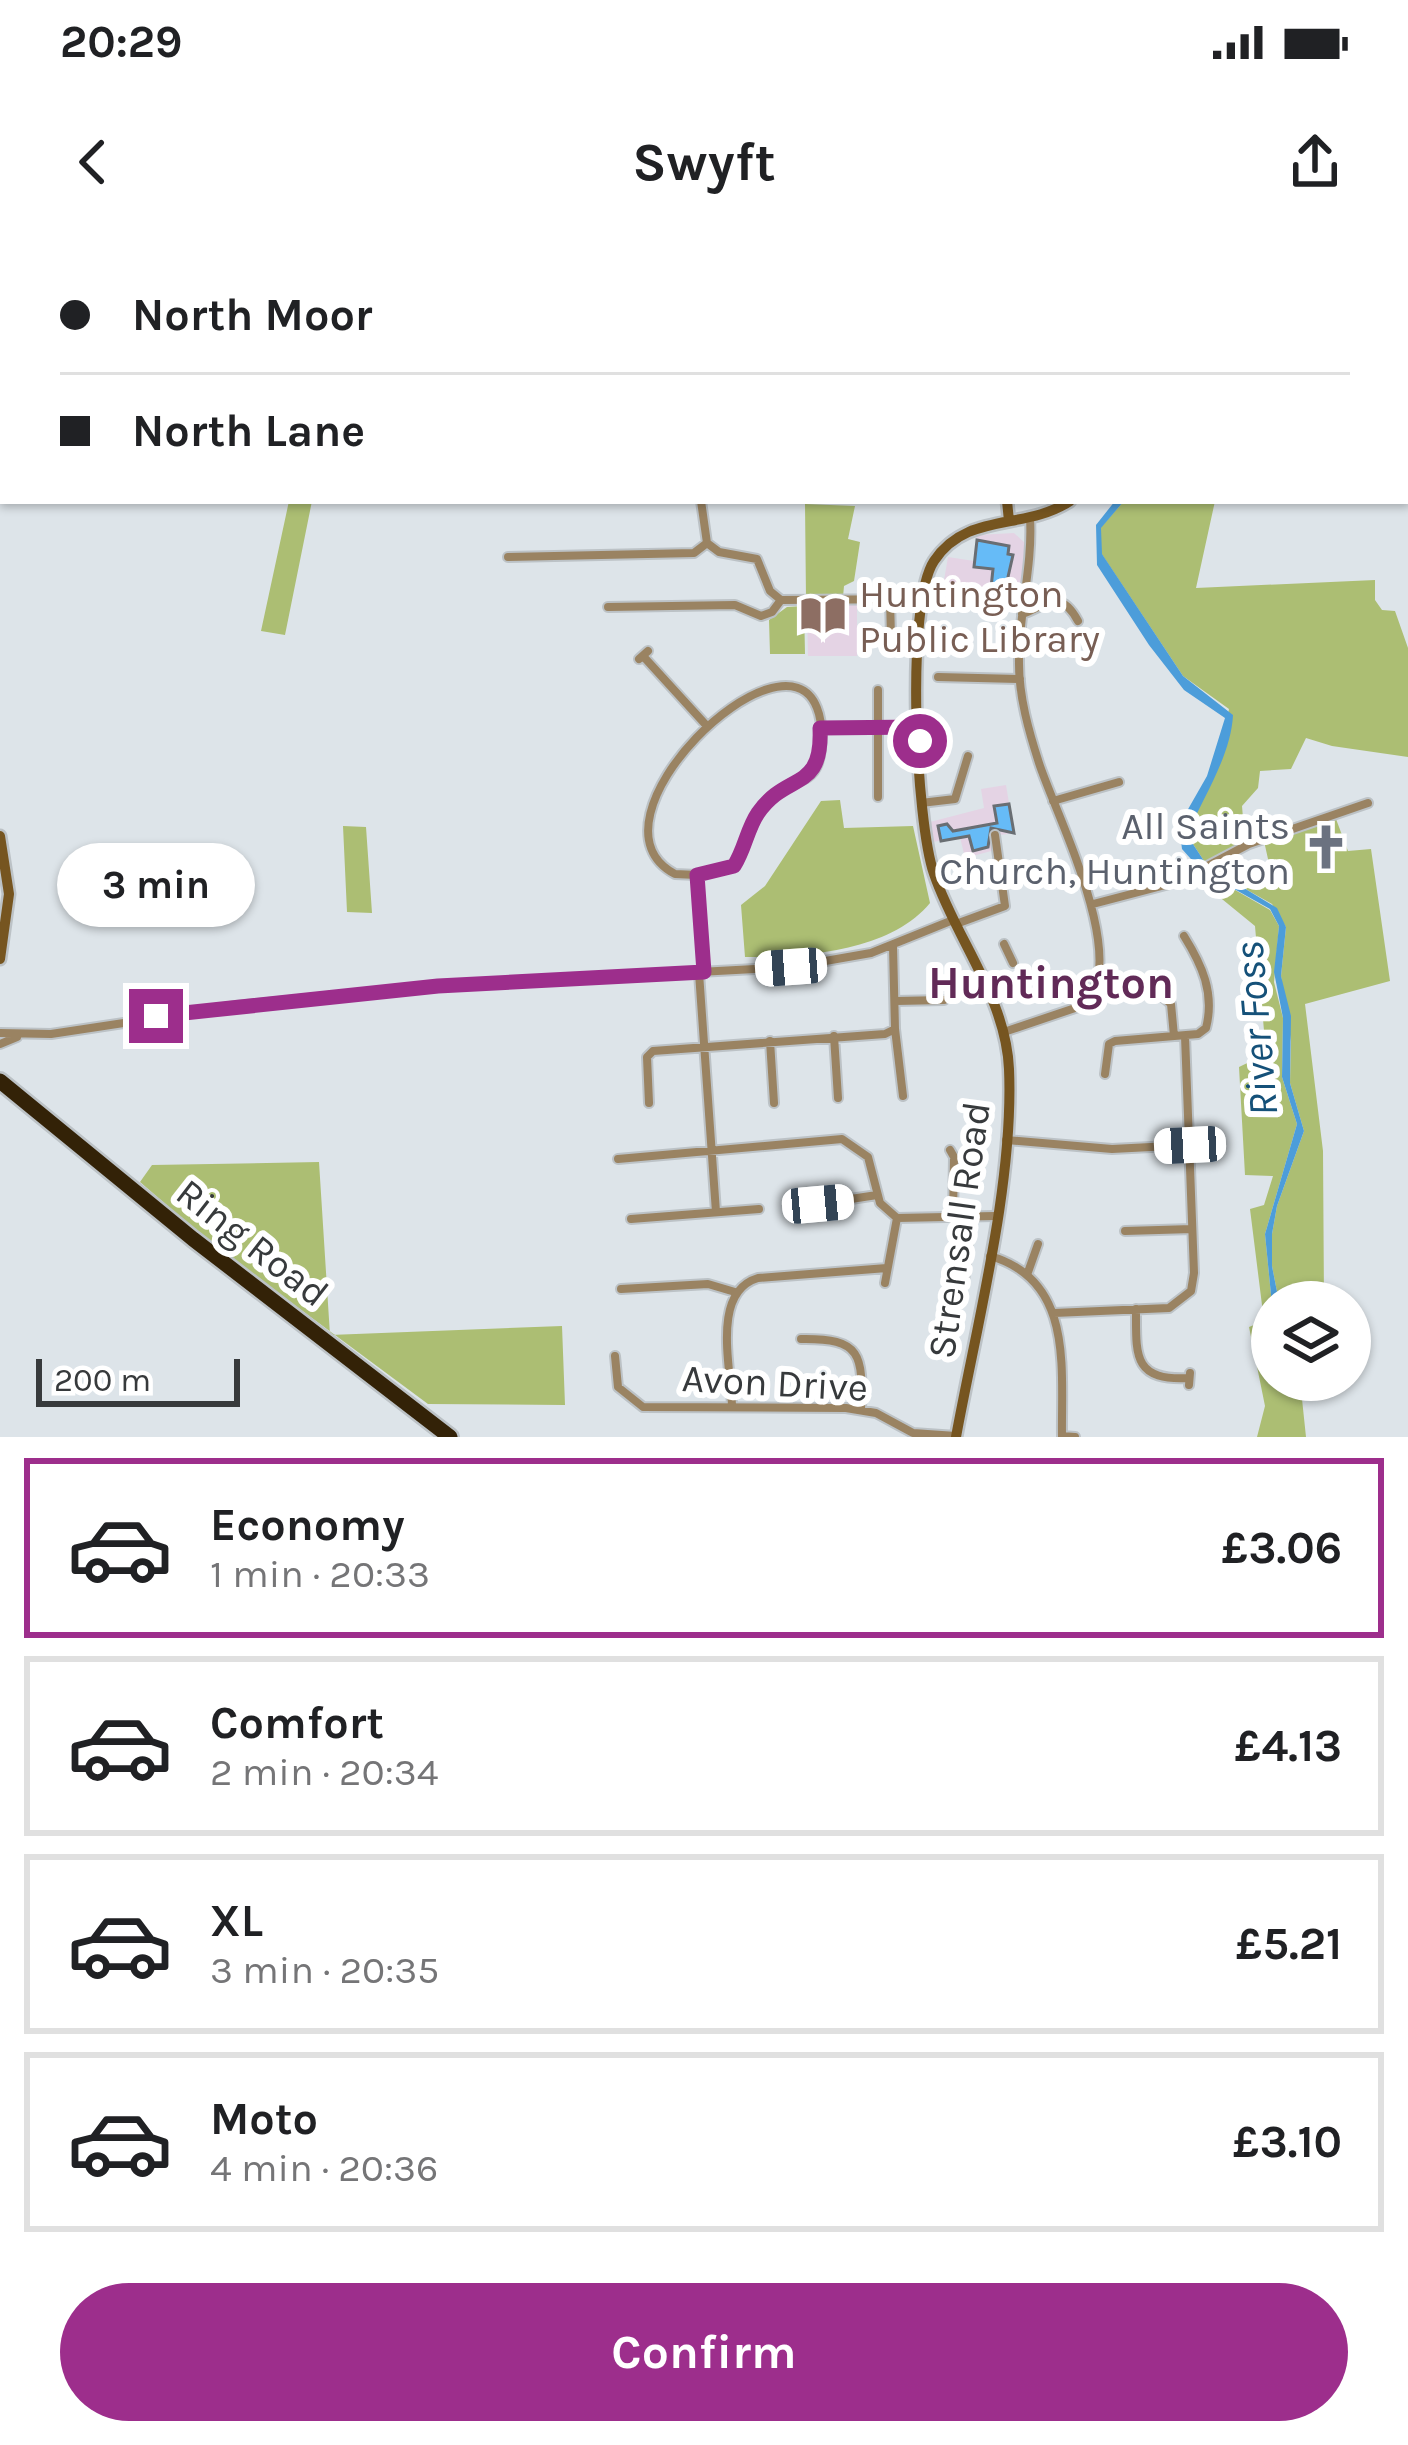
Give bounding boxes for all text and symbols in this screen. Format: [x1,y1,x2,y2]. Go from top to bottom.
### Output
text: 20:29 [60,16,183,68]
icon: back [60,129,126,195]
icon: share [1282,129,1348,195]
text: Swyft [632,130,776,194]
text: North Moor [132,289,373,341]
text: North Lane [132,405,365,457]
place label: Huntington Public Library [859,571,1100,662]
library icon: Huntington Public Library [798,590,848,640]
route start [893,714,947,768]
place label: All Saints Church, Huntington [939,803,1290,894]
church icon: All Saints Church, Huntington [1301,822,1351,872]
callout: 3 min [57,842,255,926]
text: 3 min [102,862,210,908]
water label: River Foss [1223,939,1289,1119]
car [754,947,828,987]
district label: Huntington [928,957,1174,1010]
route end [129,989,183,1043]
street label: Strensall Road [918,1099,1000,1361]
car [1153,1125,1227,1165]
street label: Ring Road [167,1169,338,1316]
car [781,1183,855,1225]
map controls [1251,1281,1371,1401]
button: layers [1251,1281,1371,1401]
scale bar [36,1353,240,1406]
street label: Avon Drive [681,1355,869,1411]
text: 200 m [54,1361,151,1399]
icon: car [66,1494,174,1602]
text: Economy [210,1499,405,1551]
text: £3.06 [1221,1522,1342,1574]
text: 1 min · 20:33 [210,1551,430,1597]
icon: car [66,1692,174,1800]
text: Comfort [210,1697,384,1749]
text: £4.13 [1234,1720,1342,1772]
text: 2 min · 20:34 [210,1749,439,1795]
icon: car [66,1890,174,1998]
text: XL [210,1895,263,1947]
text: £5.21 [1236,1918,1342,1970]
text: 3 min · 20:35 [210,1947,439,1993]
icon: car [66,2088,174,2196]
text: Moto [210,2093,318,2145]
text: £3.10 [1233,2116,1342,2168]
text: 4 min · 20:36 [210,2145,438,2191]
button: Confirm [60,2283,1348,2421]

